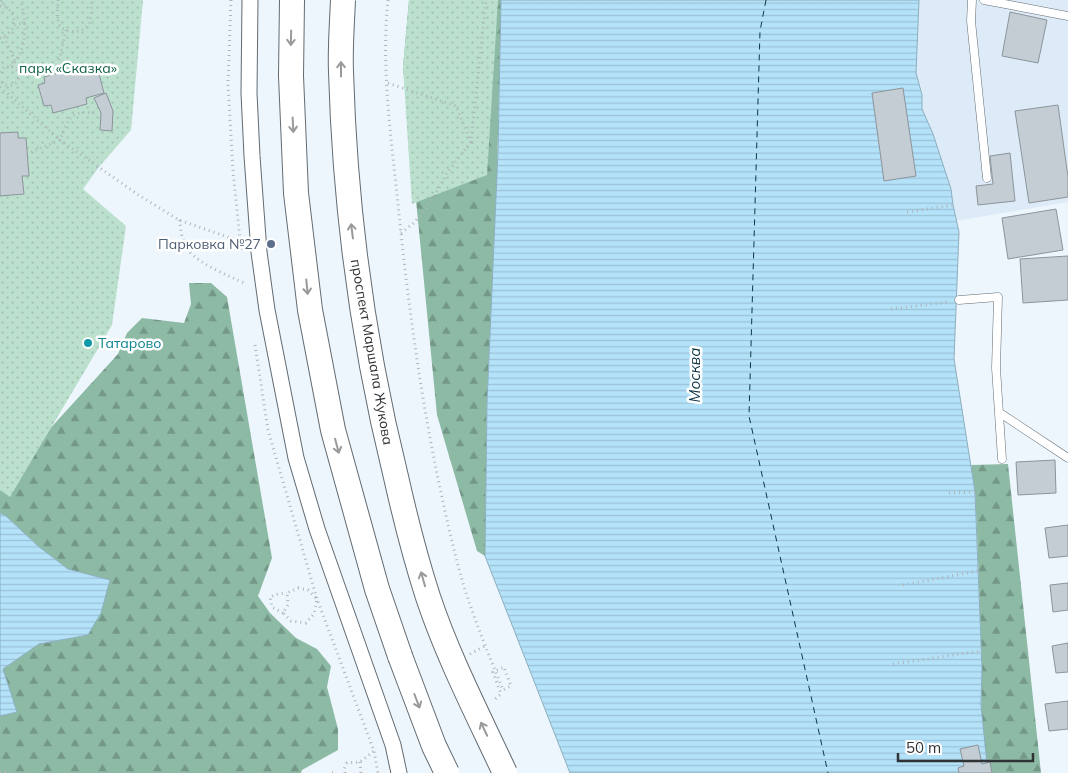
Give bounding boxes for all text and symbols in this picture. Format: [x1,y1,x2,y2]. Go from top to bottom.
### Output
one-way arrow [287,30,296,46]
park label: парк «Сказка» [19,59,117,77]
one-way arrow [336,62,346,78]
one-way arrow [288,116,298,133]
one-way arrow [347,224,357,240]
place label: Парковка №27 [158,235,261,253]
marker: Парковка №27 [265,238,277,250]
street label: проспект Маршала Жукова [347,258,397,446]
one-way arrow [302,279,312,295]
place label: Татарово [98,334,161,352]
marker: Татарово [82,337,94,349]
water label: Москва [685,348,704,402]
one-way arrow [333,438,343,454]
one-way arrow [418,571,427,587]
one-way arrow [413,693,423,708]
one-way arrow [479,722,488,737]
scale bar [898,730,1033,762]
text: 50 m [906,738,941,757]

